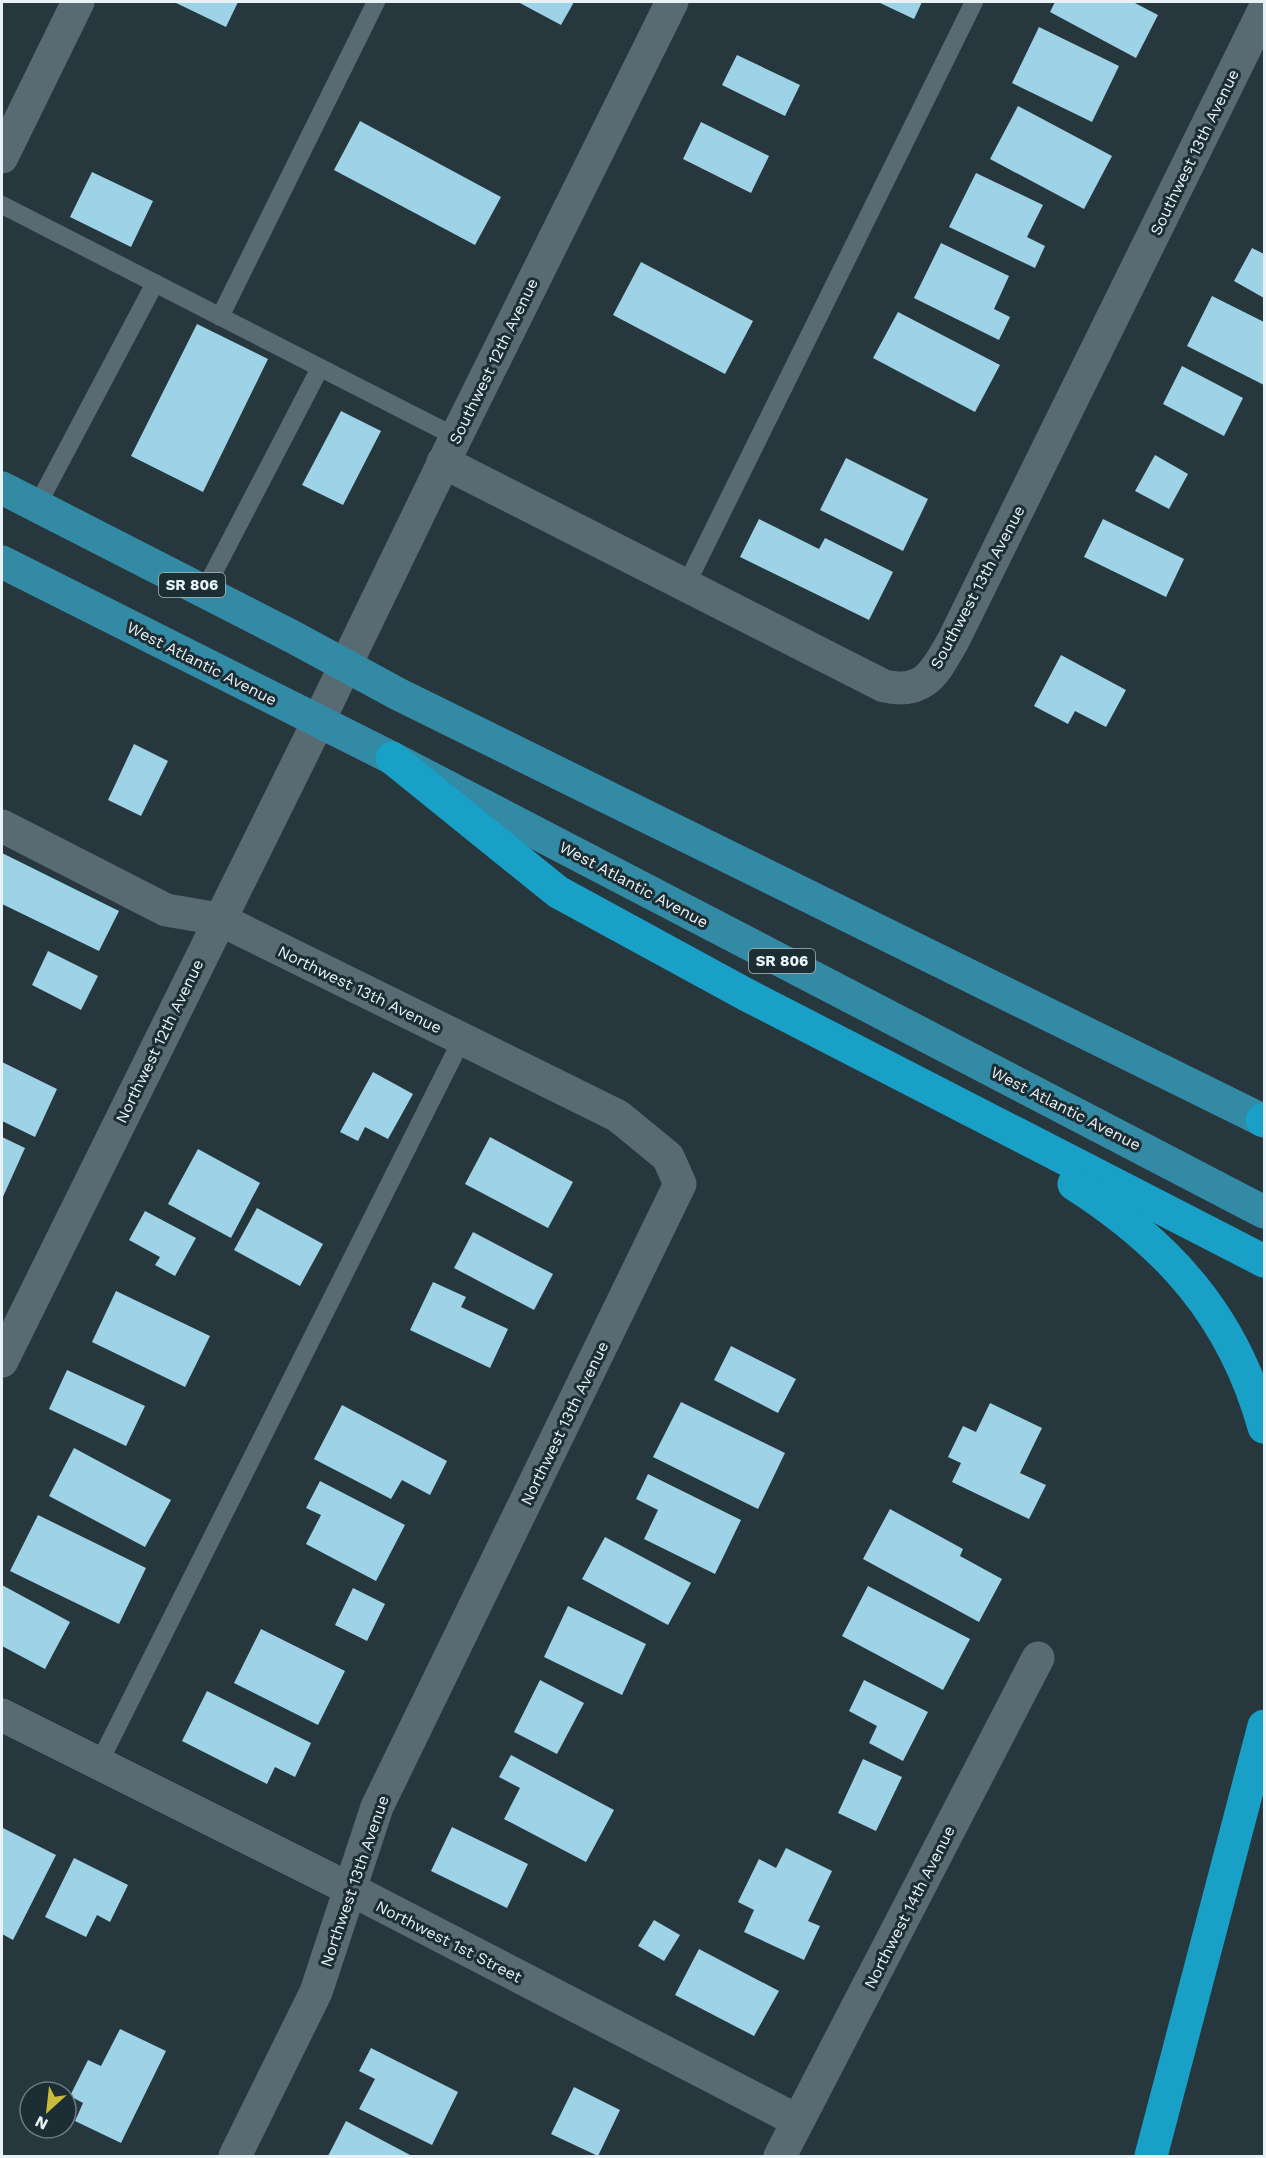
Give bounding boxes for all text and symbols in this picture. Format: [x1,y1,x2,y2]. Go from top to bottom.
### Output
street label: Southwest 13th Avenue [1146,66,1243,238]
street label: Southwest 12th Avenue [445,275,542,447]
street label: Southwest 13th Avenue [926,502,1029,672]
road number: SR 806 [159,573,225,597]
street label: West Atlantic Avenue [124,617,280,710]
street label: West Atlantic Avenue [556,837,711,932]
street label: Northwest 13th Avenue [275,941,445,1037]
road number: SR 806 [749,949,815,973]
street label: Northwest 12th Avenue [111,956,207,1126]
street label: West Atlantic Avenue [988,1062,1144,1155]
street label: Northwest 13th Avenue [516,1338,612,1508]
street label: Northwest 13th Avenue [316,1793,393,1969]
street label: Northwest 14th Avenue [860,1823,959,1992]
street label: Northwest 1st Street [373,1896,525,1987]
north arrow [18,2080,78,2140]
text: N [32,2112,51,2134]

